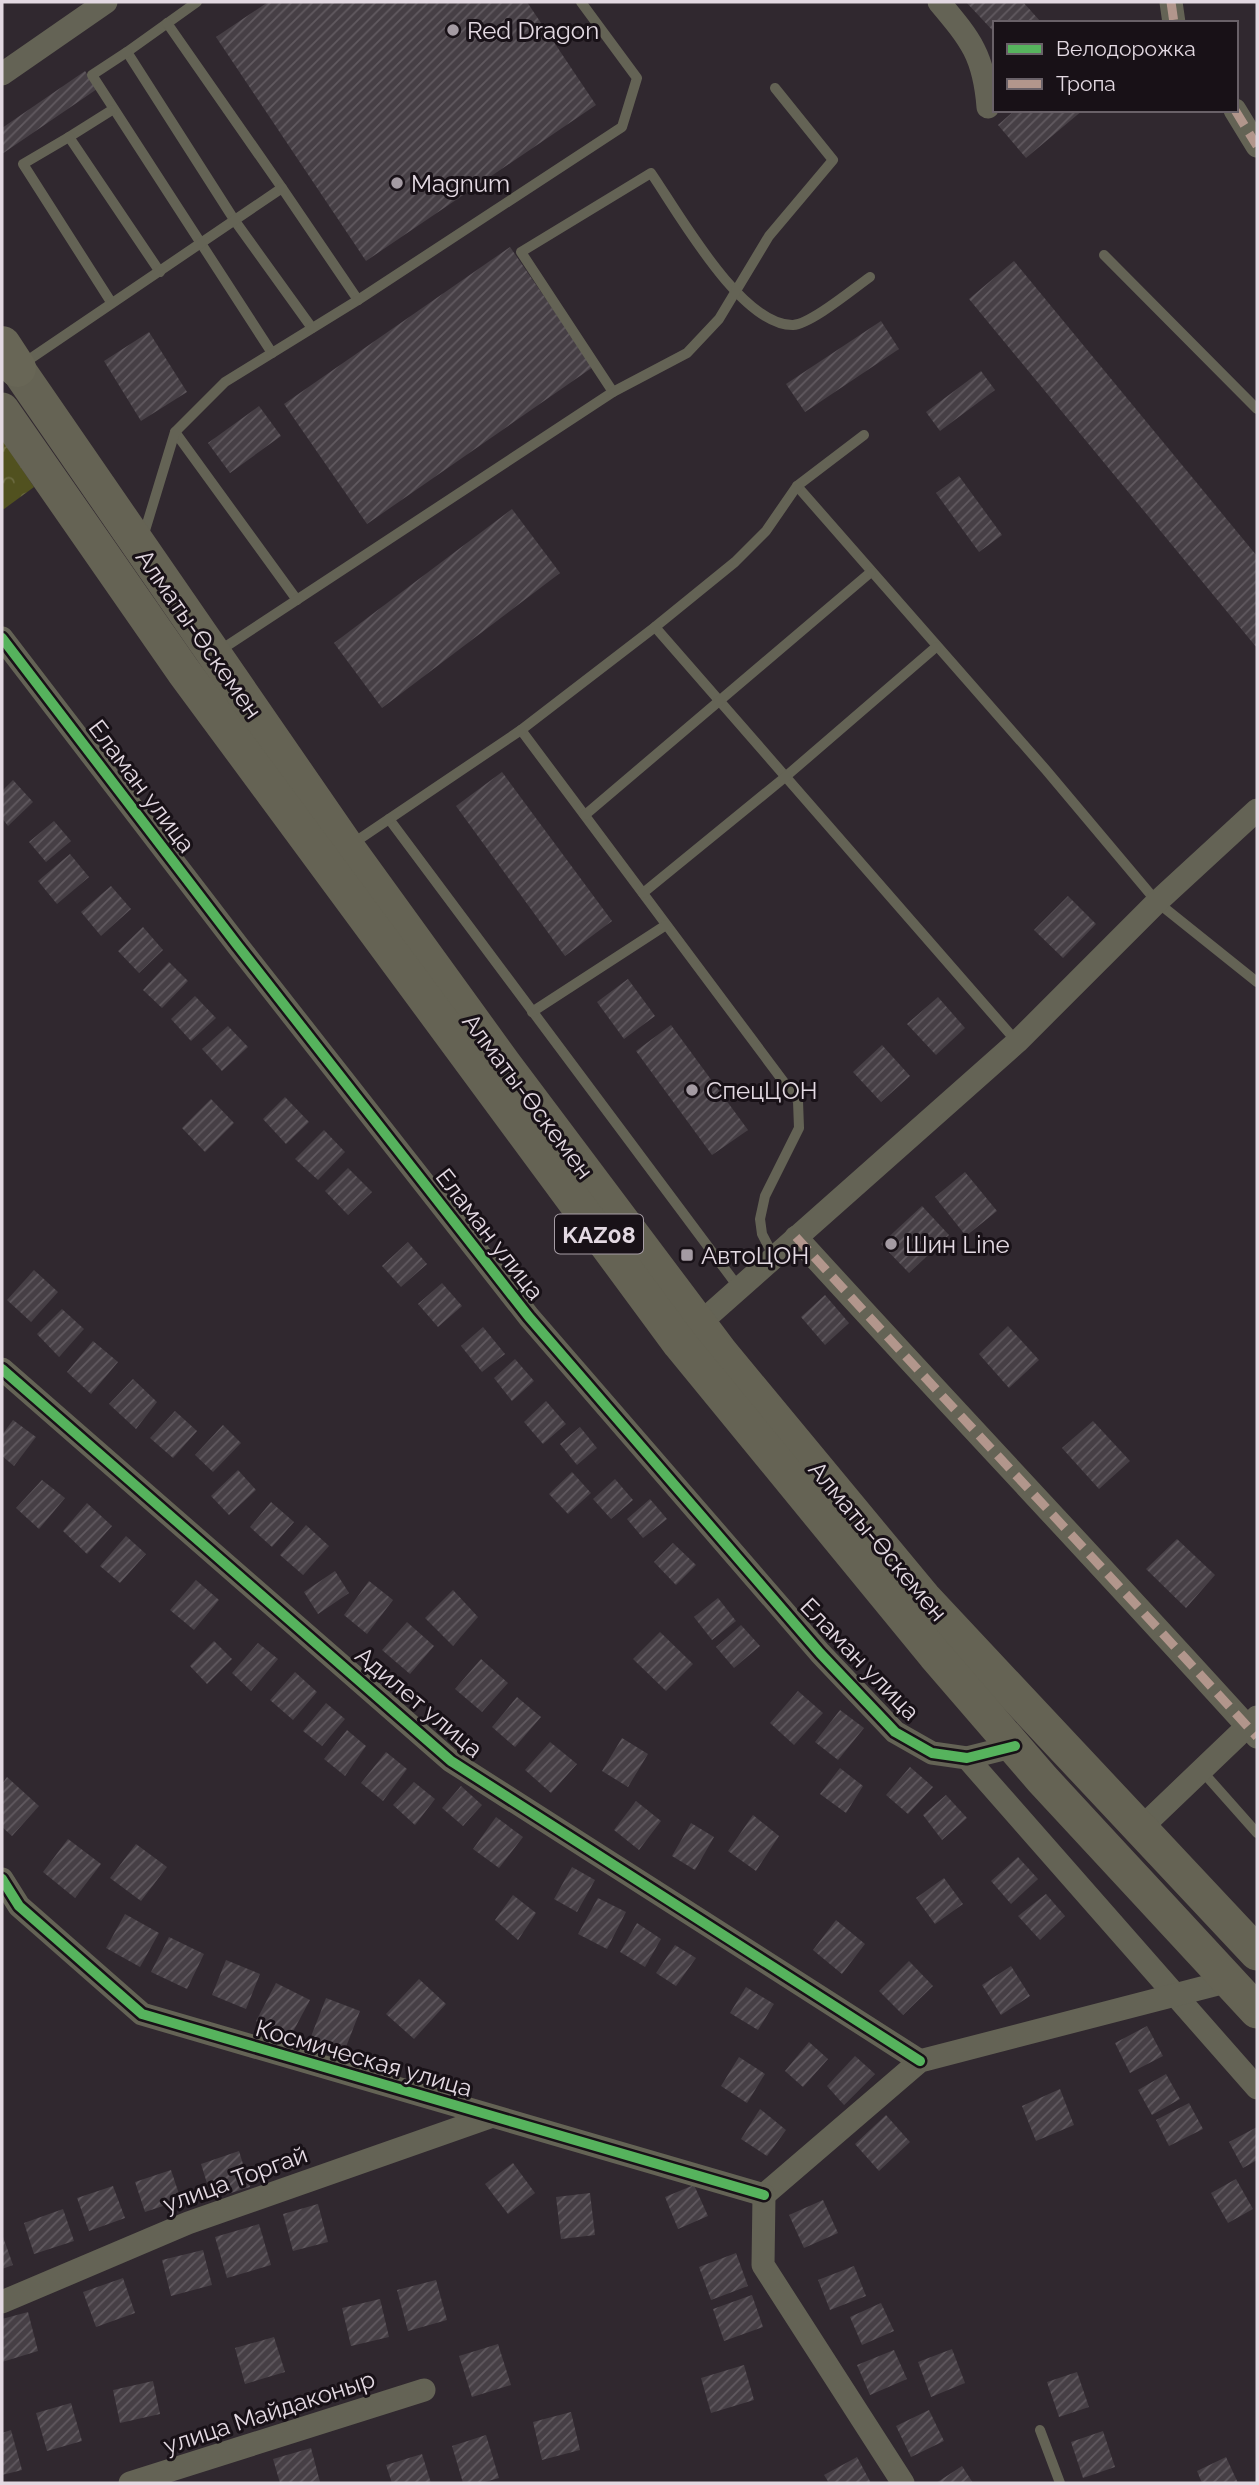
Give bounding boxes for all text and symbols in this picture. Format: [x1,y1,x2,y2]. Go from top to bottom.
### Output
place label: Red Dragon [467,16,599,45]
legend [993,21,1238,112]
marker: Red Dragon [445,22,461,38]
text: Велодорожка [1056,36,1196,61]
text: Тропа [1056,71,1116,96]
place label: Magnum [411,169,510,198]
marker: Magnum [389,175,405,191]
street label: Алматы-Өскемен [130,544,268,724]
street label: Еламан улица [83,714,201,858]
street label: Алматы-Өскемен [456,1008,600,1184]
place label: СпецЦОН [706,1076,817,1105]
marker: СпецЦОН [684,1082,700,1098]
street label: Еламан улица [430,1163,550,1305]
road number: KAZ08 [555,1214,643,1254]
place label: Шин Line [905,1230,1009,1259]
marker: Шин Line [883,1236,899,1252]
place label: АвтоЦОН [701,1241,809,1270]
marker: АвтоЦОН [679,1247,695,1263]
street label: Алматы-Өскемен [803,1455,953,1627]
street label: Еламан улица [794,1592,926,1726]
street label: Адилет улица [350,1640,488,1764]
street label: Космическая улица [252,2013,476,2103]
street label: улица Торгай [159,2139,311,2219]
street label: улица Майдаконыр [160,2364,378,2460]

